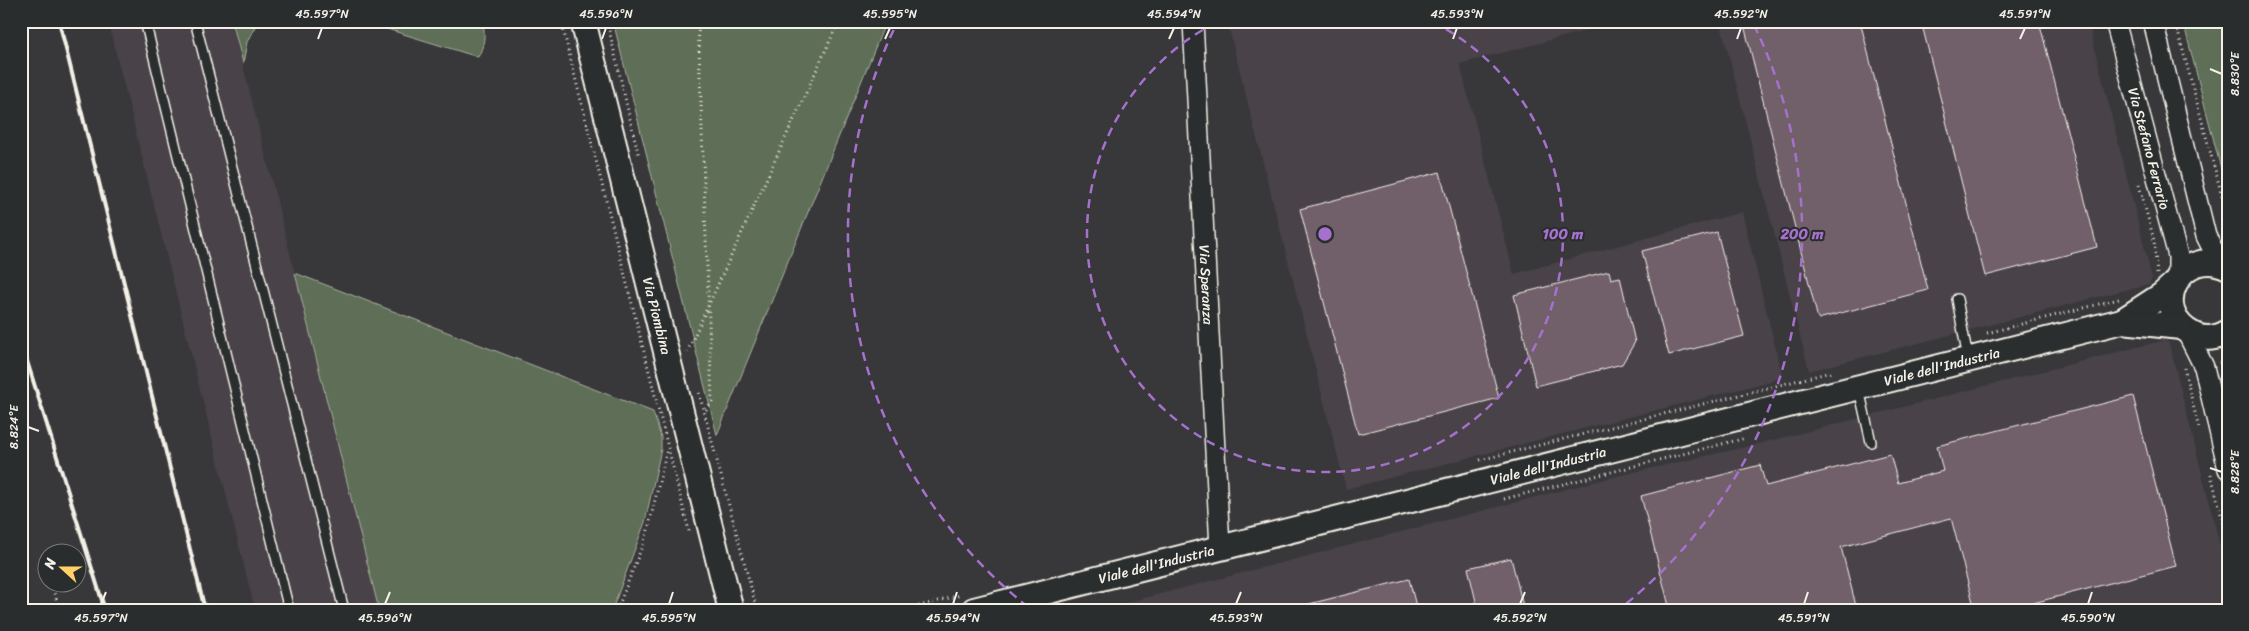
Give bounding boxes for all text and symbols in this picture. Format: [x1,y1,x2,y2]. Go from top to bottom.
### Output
text: 45.597°N [295,3,349,25]
text: 45.596°N [579,3,633,25]
text: 45.595°N [863,3,918,25]
text: 45.594°N [1147,3,1202,25]
text: 45.593°N [1430,3,1484,25]
text: 45.592°N [1714,3,1768,25]
text: 45.591°N [1999,3,2052,25]
text: 8.830°E [2224,51,2246,96]
street label: Via Stefano Ferrario [2121,85,2178,212]
text: 100 m [1543,221,1584,247]
text: 200 m [1779,221,1824,247]
centre of rings [1316,225,1334,243]
street label: Via Speranza [1192,244,1221,326]
street label: Via Piombina [635,275,679,357]
street label: Viale dell'Industria [1881,340,2002,393]
text: 8.824°E [3,404,25,449]
street label: Viale dell'Industria [1487,439,1609,492]
text: 8.828°E [2224,449,2246,494]
street label: Viale dell'Industria [1096,537,1217,591]
north arrow [38,544,88,594]
text: N [37,554,64,573]
text: 45.597°N [74,607,128,629]
text: 45.596°N [358,607,412,629]
text: 45.595°N [642,607,697,629]
text: 45.594°N [926,607,981,629]
text: 45.593°N [1209,607,1263,629]
text: 45.592°N [1493,607,1547,629]
text: 45.591°N [1778,607,1831,629]
text: 45.590°N [2061,607,2116,629]

